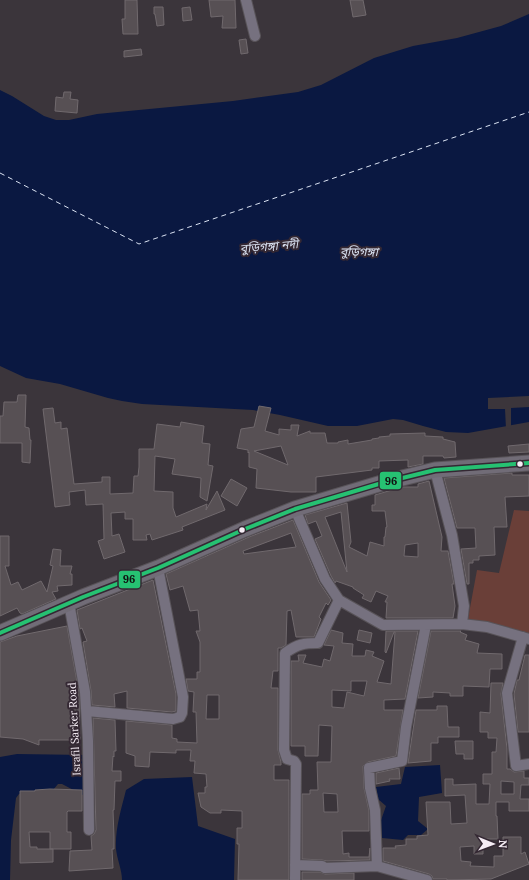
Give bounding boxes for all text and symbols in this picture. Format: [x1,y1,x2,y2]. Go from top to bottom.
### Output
water label: বুড়িগঙ্গা নদী [239,236,301,256]
water label: বুড়িগঙ্গা [340,244,381,259]
unlabelled marker [515,459,525,469]
line badge: 96 [379,471,402,490]
text: 96 [385,474,397,488]
unlabelled marker [237,525,247,535]
line badge: 96 [118,570,141,589]
text: 96 [123,572,135,586]
street label: Israfil Sarker Road [65,682,83,776]
north arrow [473,824,513,864]
text: N [496,840,510,849]

